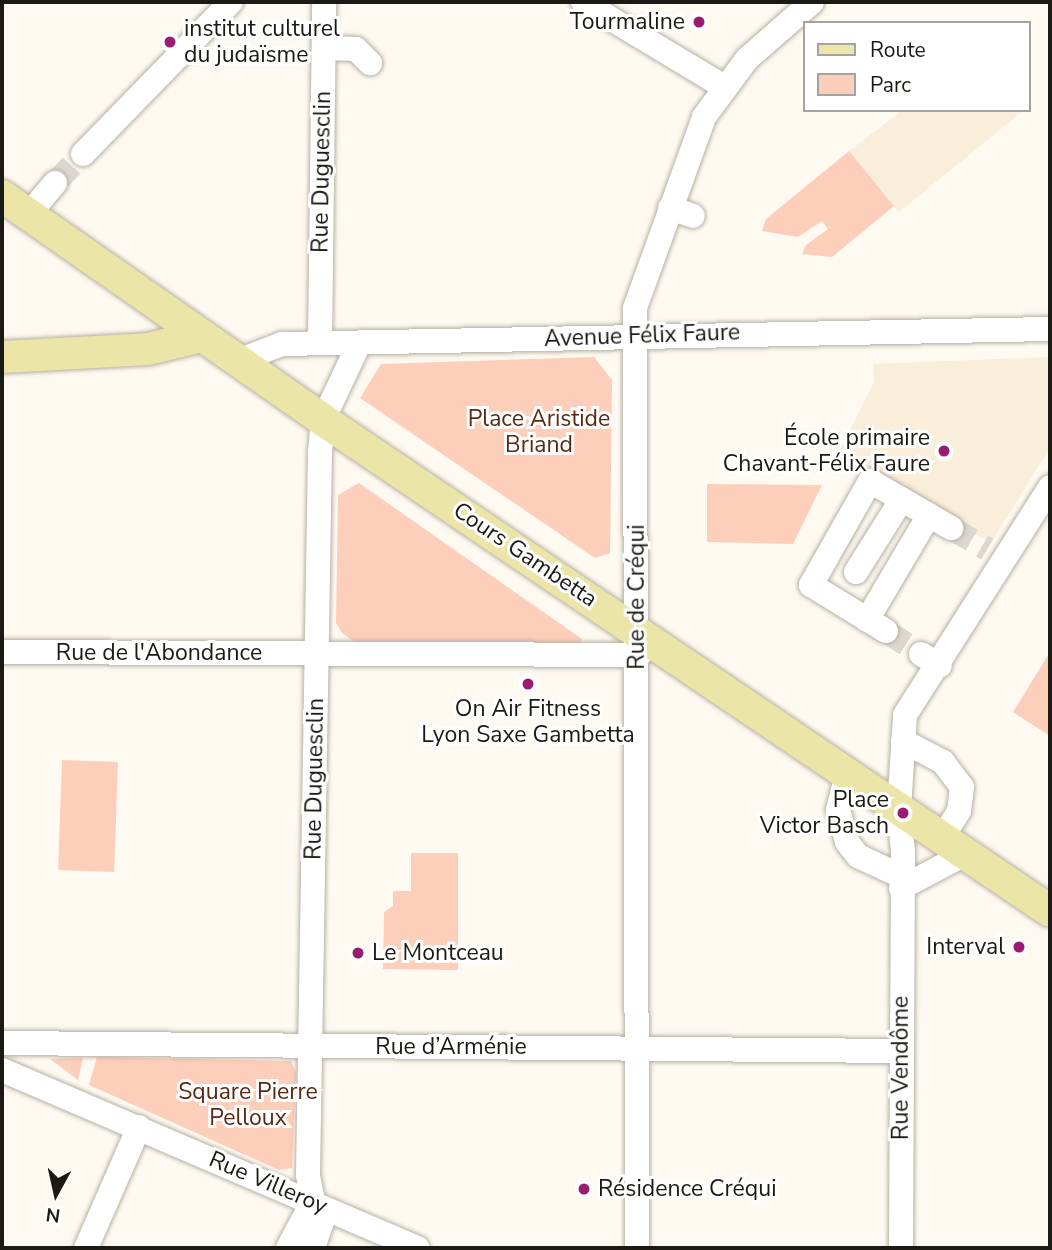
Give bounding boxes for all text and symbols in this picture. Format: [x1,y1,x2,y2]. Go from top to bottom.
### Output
place label: Tourmaline [570,8,685,36]
marker: Tourmaline [691,14,707,30]
place label: institut culturel du judaïsme [184,15,340,69]
legend [804,21,1031,112]
marker: institut culturel du judaïsme [162,34,178,50]
text: Route [870,36,926,64]
text: Parc [870,71,911,99]
street label: Rue Duguesclin [307,91,337,253]
street label: Avenue Félix Faure [543,319,741,353]
park label: Place Aristide Briand [468,405,610,459]
place label: École primaire Chavant-Félix Faure [723,424,930,478]
marker: École primaire Chavant-Félix Faure [936,443,952,459]
street label: Cours Gambetta [448,497,602,613]
street label: Rue de Créqui [623,524,651,670]
street label: Rue de l'Abondance [56,639,262,667]
marker: On Air Fitness Lyon Saxe Gambetta [520,676,536,692]
place label: On Air Fitness Lyon Saxe Gambetta [421,695,635,749]
street label: Rue Duguesclin [300,698,330,860]
place label: Place Victor Basch [760,786,889,840]
marker: Place Victor Basch [895,805,911,821]
place label: Interval [926,933,1005,961]
place label: Le Montceau [372,939,504,967]
marker: Interval [1011,939,1027,955]
marker: Le Montceau [350,945,366,961]
street label: Rue Vendôme [887,996,915,1140]
street label: Rue d’Arménie [375,1033,527,1061]
park label: Square Pierre Pelloux [178,1078,318,1132]
street label: Rue Villeroy [205,1146,331,1220]
north arrow [21,1159,91,1229]
place label: Résidence Créqui [598,1175,776,1203]
marker: Résidence Créqui [576,1181,592,1197]
text: N [44,1201,62,1229]

